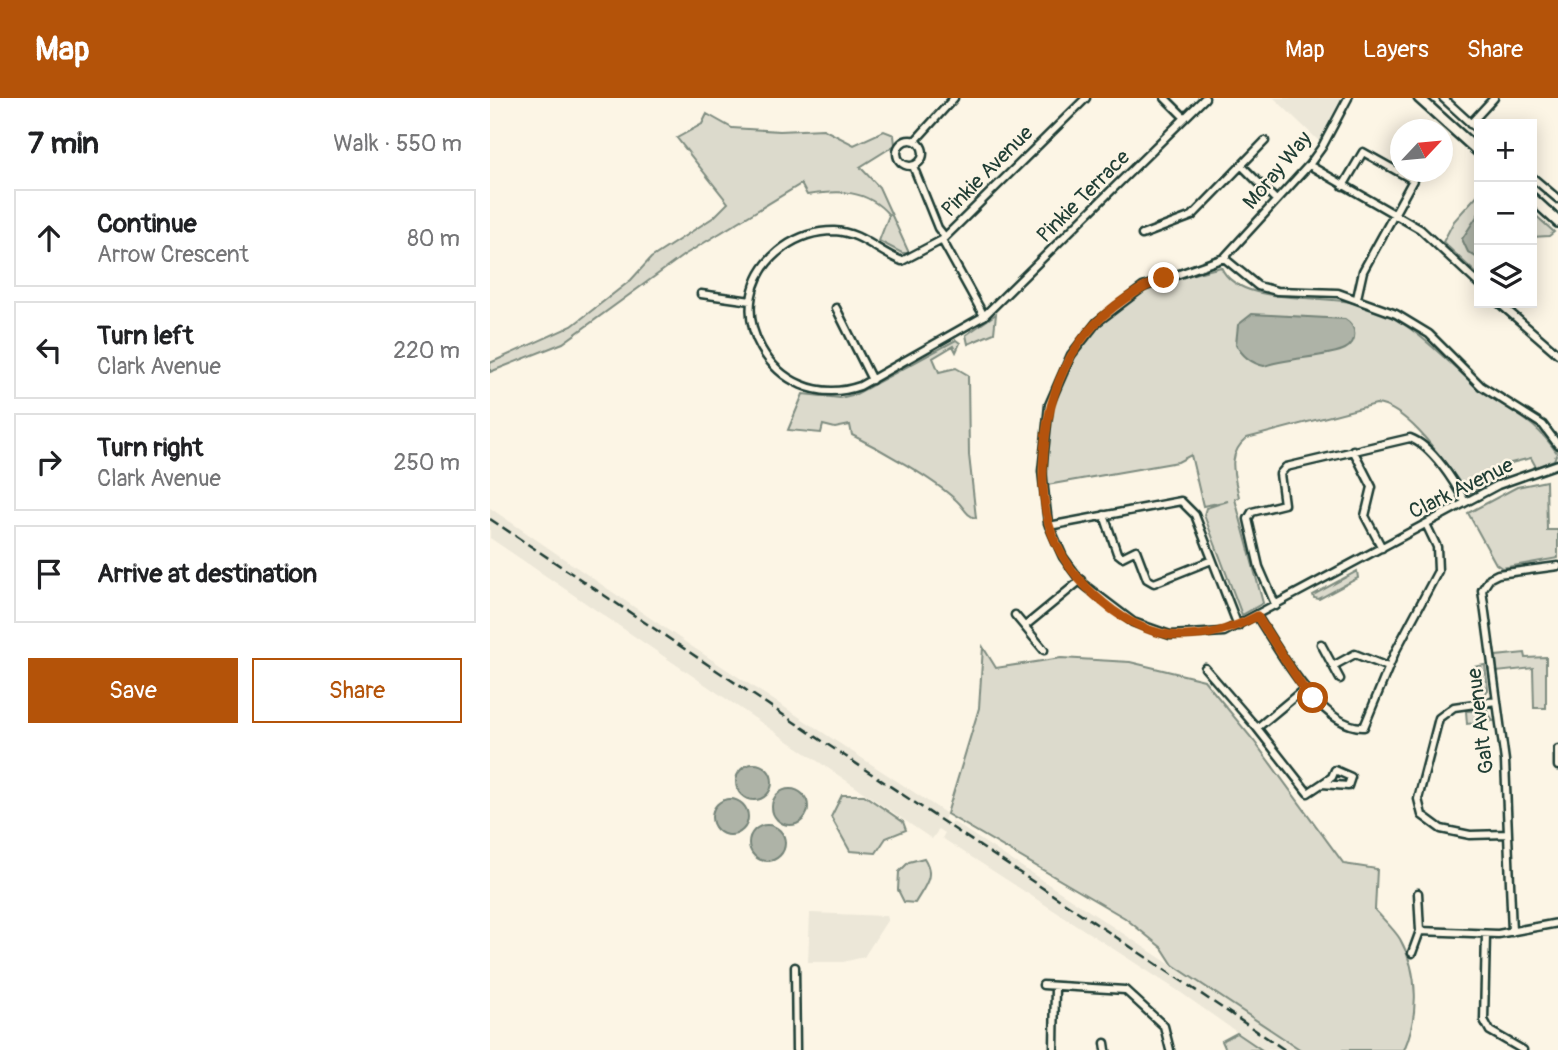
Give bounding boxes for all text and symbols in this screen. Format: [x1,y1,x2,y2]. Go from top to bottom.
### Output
text: Map [35,29,90,70]
text: Map [1285,35,1325,64]
text: Layers [1363,35,1429,64]
text: Share [1467,35,1523,64]
street label: Pinkie Avenue [936,119,1039,223]
north arrow [1390,119,1453,182]
map controls [1474,119,1537,308]
button: + [1474,119,1537,182]
text: 7 min [28,125,99,162]
street label: Moray Way [1237,126,1318,215]
text: Walk · 550 m [333,129,462,158]
street label: Pinkie Terrace [1031,144,1136,249]
button: − [1474,182,1537,245]
text: Continue [97,208,197,240]
icon: ahead [30,219,68,257]
text: 80 m [407,224,460,253]
text: Arrow Crescent [97,240,249,269]
button: layers [1474,245,1537,308]
route end [1148,262,1179,293]
text: Turn left [97,320,193,352]
icon: left [30,331,68,369]
text: 220 m [393,336,460,365]
text: Clark Avenue [97,352,221,381]
text: Turn right [97,432,203,464]
icon: right [30,443,68,481]
text: 250 m [394,448,460,477]
street label: Clark Avenue [1404,451,1519,525]
text: Clark Avenue [97,464,221,493]
icon: arrive [30,555,68,593]
text: Arrive at destination [97,558,317,590]
button: Save [28,658,238,723]
button: Share [252,658,462,723]
street label: Galt Avenue [1461,666,1500,775]
route start [1297,682,1328,713]

